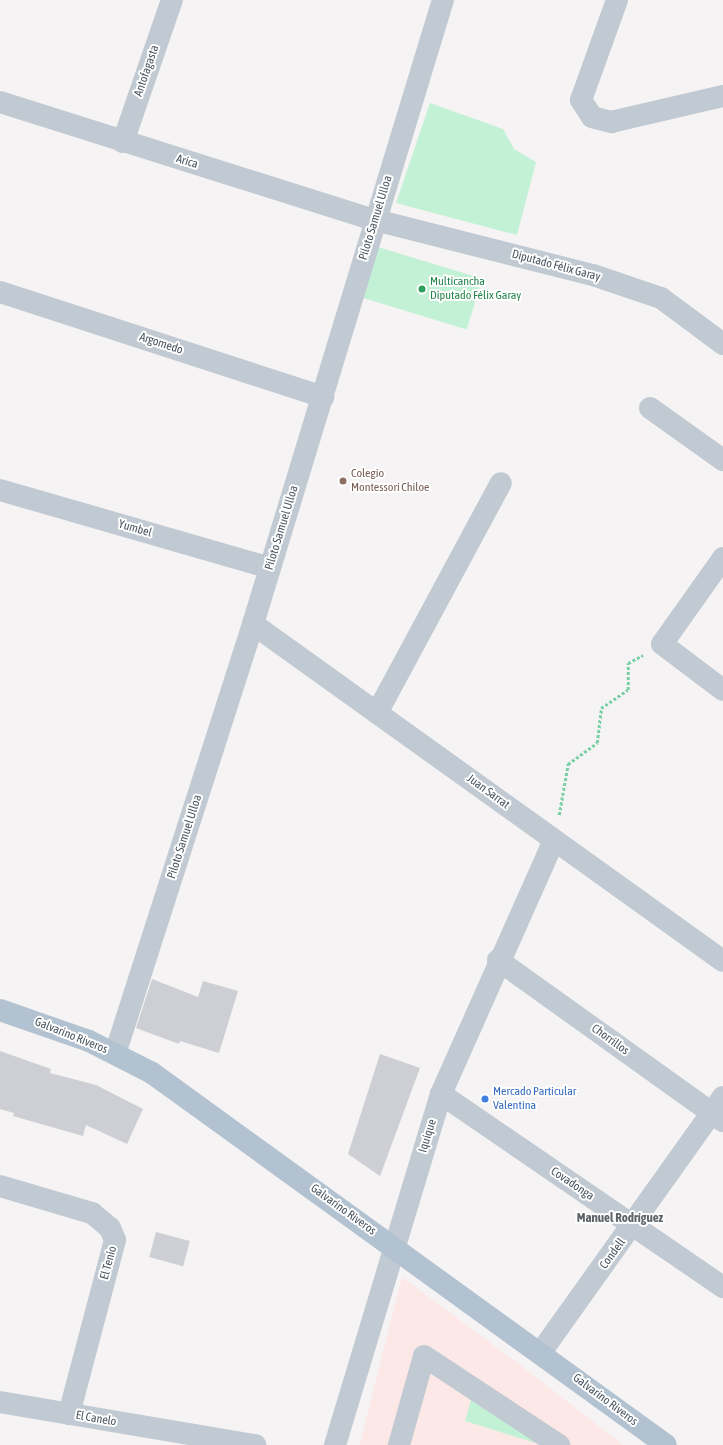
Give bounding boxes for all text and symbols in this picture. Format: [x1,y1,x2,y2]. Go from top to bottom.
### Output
street label: Antofagasta [132,43,162,99]
street label: Arica [174,152,200,172]
street label: Piloto Samuel Ulloa [356,174,396,262]
street label: Diputado Félix Garay [510,247,602,285]
place label: Multicancha Diputado Félix Garay [430,275,521,303]
marker: Multicancha Diputado Félix Garay [417,284,427,294]
street label: Argomedo [137,330,185,358]
place label: Colegio Montessori Chiloe [351,467,429,495]
marker: Colegio Montessori Chiloe [338,476,348,486]
street label: Piloto Samuel Ulloa [262,484,302,572]
street label: Yumbel [117,517,153,541]
street label: Juan Sarrat [464,772,512,812]
street label: Piloto Samuel Ulloa [165,793,205,881]
street label: Galvarino Riveros [32,1015,110,1057]
street label: Chorrillos [588,1022,632,1058]
place label: Mercado Particular Valentina [493,1085,576,1113]
marker: Mercado Particular Valentina [480,1094,490,1104]
street label: Iquique [416,1118,440,1154]
street label: Covadonga [548,1164,596,1204]
street label: Galvarino Riveros [308,1181,378,1239]
district label: Manuel Rodríguez [577,1210,663,1226]
street label: Condell [597,1236,629,1272]
street label: El Tenío [98,1245,120,1281]
street label: Galvarino Riveros [570,1371,640,1429]
street label: El Canelo [75,1408,117,1430]

